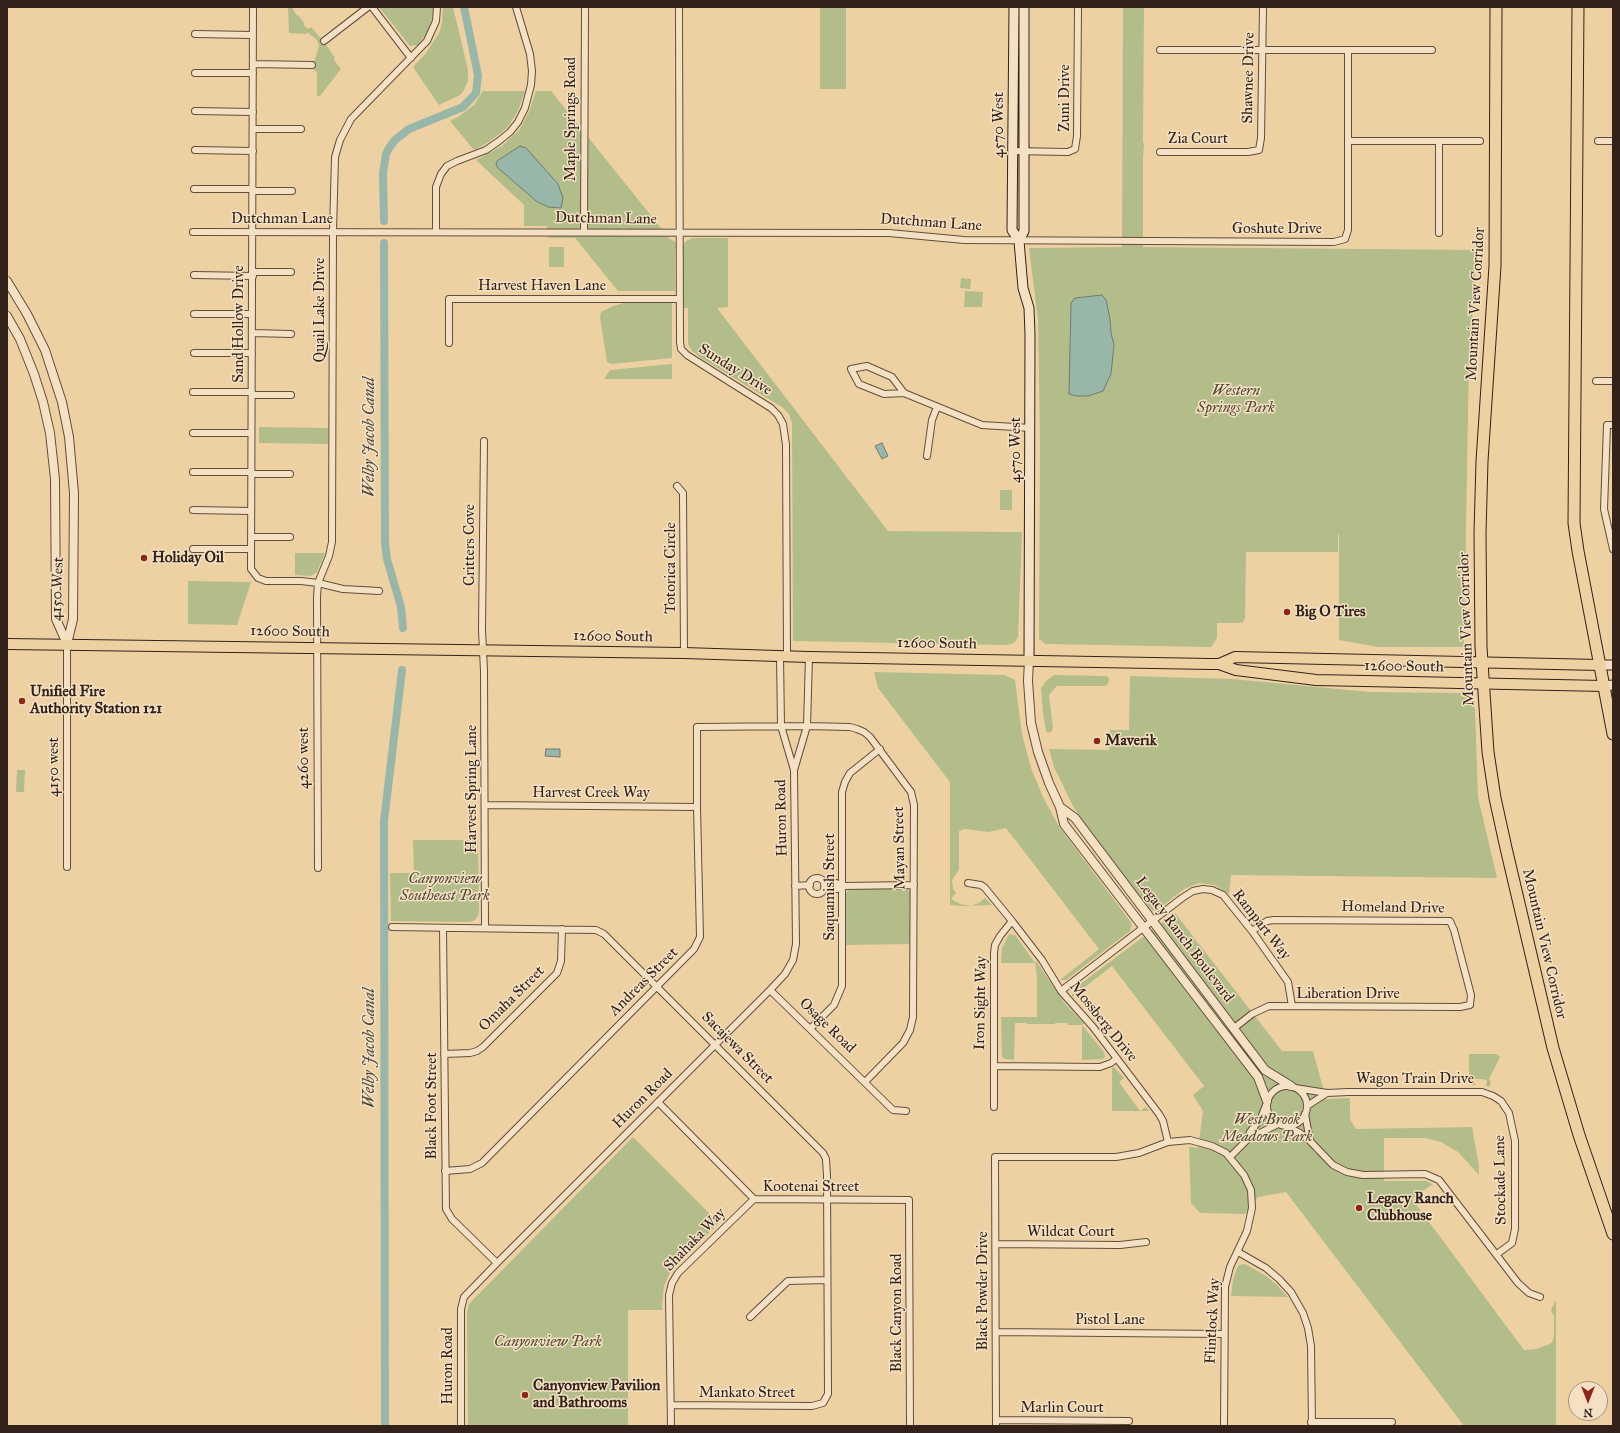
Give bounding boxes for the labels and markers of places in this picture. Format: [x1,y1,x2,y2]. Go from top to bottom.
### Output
place label: Holiday Oil [152,549,224,567]
marker: Holiday Oil [139,553,149,563]
place label: Big O Tires [1295,603,1366,621]
marker: Big O Tires [1282,607,1292,617]
place label: Unified Fire Authority Station 121 [30,683,162,718]
marker: Unified Fire Authority Station 121 [17,696,27,706]
place label: Maverik [1105,732,1157,750]
marker: Maverik [1092,736,1102,746]
place label: Legacy Ranch Clubhouse [1367,1190,1454,1225]
marker: Legacy Ranch Clubhouse [1354,1203,1364,1213]
place label: Canyonview Pavilion and Bathrooms [533,1377,660,1412]
marker: Canyonview Pavilion and Bathrooms [520,1390,530,1400]

